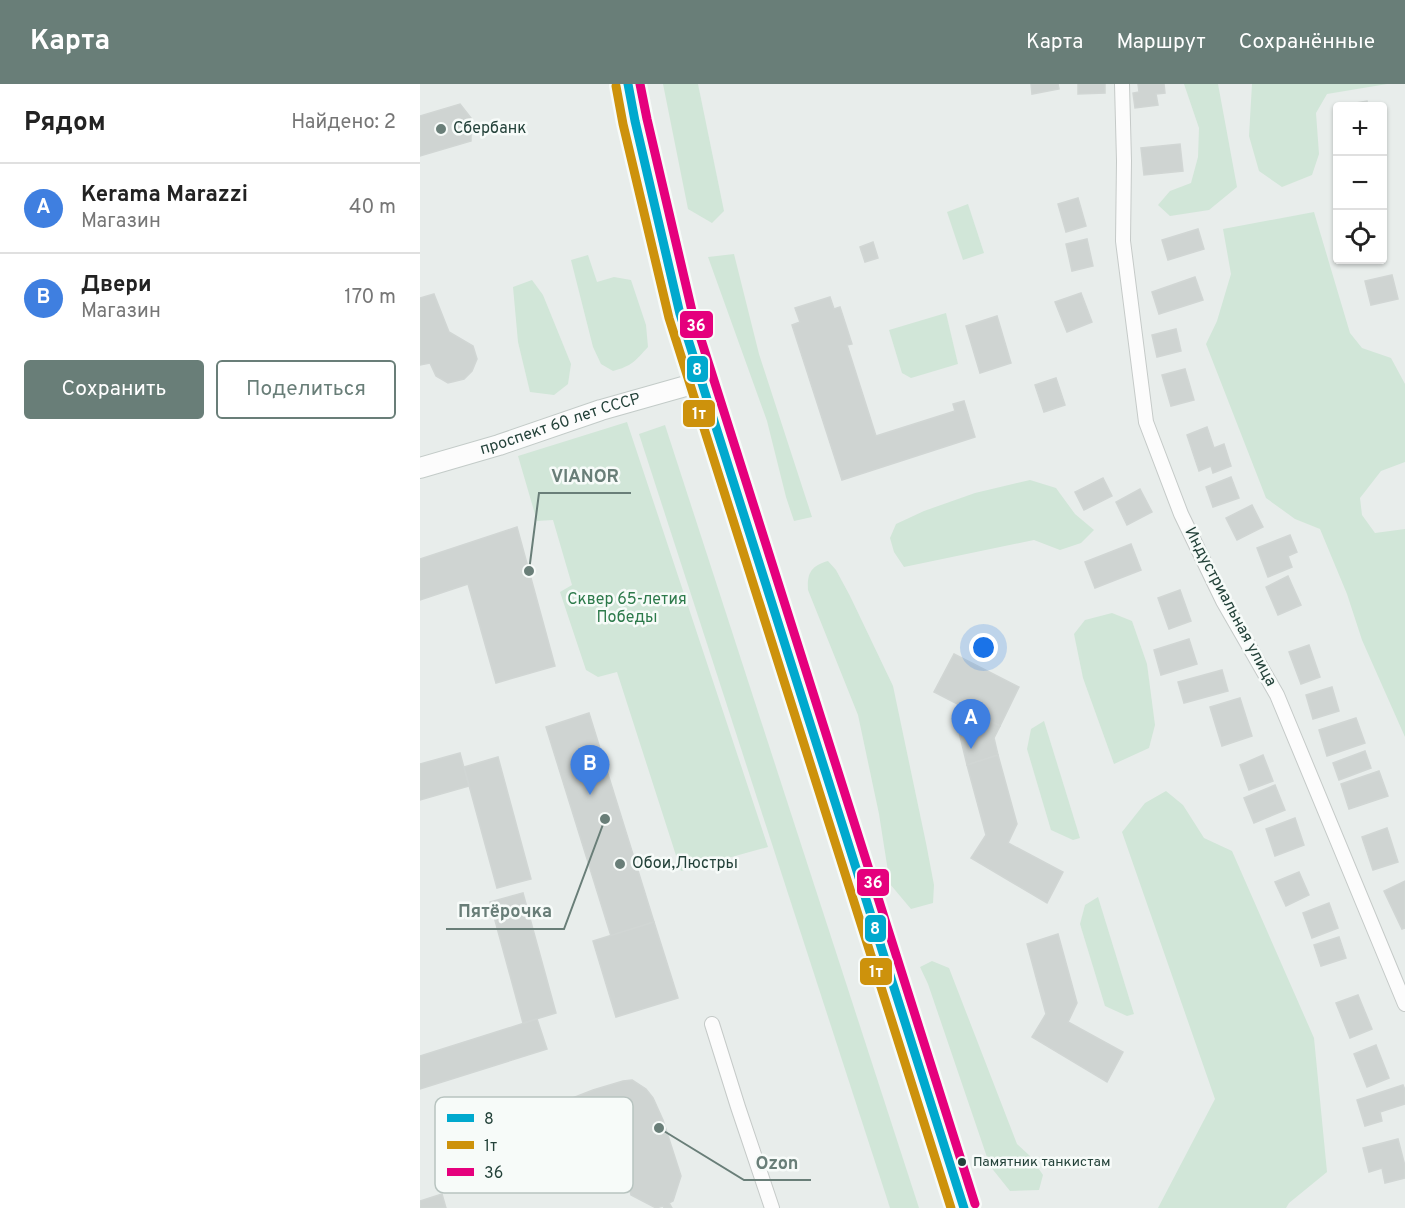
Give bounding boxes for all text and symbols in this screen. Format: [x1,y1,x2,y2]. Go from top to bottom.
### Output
text: Карта [30,24,110,60]
text: Карта [1026,29,1083,56]
text: Маршрут [1116,29,1206,56]
text: Сохранённые [1239,29,1375,56]
map controls [1333,102,1387,264]
button: + [1333,102,1387,156]
text: Рядом [24,107,106,140]
text: Найдено: 2 [291,110,396,136]
place label: Сбербанк [453,119,526,139]
marker: Сбербанк [434,122,448,136]
button: − [1333,156,1387,210]
text: Kerama Marazzi [81,182,248,209]
text: A [36,195,51,221]
text: 40 m [349,195,396,221]
text: Магазин [81,209,161,235]
button: locate [1333,210,1387,264]
text: Двери [81,272,152,299]
text: B [37,285,50,311]
text: 170 m [344,285,396,311]
text: Магазин [81,299,161,325]
line badge: 36 [679,310,714,339]
text: 36 [686,317,706,337]
line badge: 8 [686,355,709,383]
button: Сохранить [24,360,204,419]
button: Поделиться [216,360,396,419]
text: 8 [692,361,702,381]
street label: проспект 60 лет СССР [478,389,643,460]
line badge: 1т [682,399,716,428]
text: 1т [692,405,706,425]
callout: VIANOR [539,457,631,493]
text: VIANOR [551,466,619,489]
street label: Индустриальная улица [1179,524,1281,690]
park label: Сквер 65-летия Победы [567,590,687,628]
your location [969,633,998,662]
pin: A [952,700,990,749]
pin: B [570,746,610,795]
place label: Обои,Люстры [632,854,738,874]
marker: Обои,Люстры [613,857,627,871]
line badge: 36 [856,868,890,897]
text: 36 [863,874,883,894]
callout: Пятёрочка [446,893,564,929]
text: Пятёрочка [458,901,552,924]
line badge: 8 [864,914,887,943]
text: 8 [870,920,880,940]
line badge: 1т [859,957,893,986]
text: 1т [869,963,883,983]
legend [435,1097,633,1193]
text: 8 [484,1110,494,1130]
text: 1т [484,1137,497,1157]
callout: Ozon [744,1144,811,1180]
text: Ozon [756,1153,798,1176]
place label: Памятник танкистам [973,1154,1110,1171]
marker: Памятник танкистам [956,1156,968,1168]
text: 36 [484,1164,503,1184]

